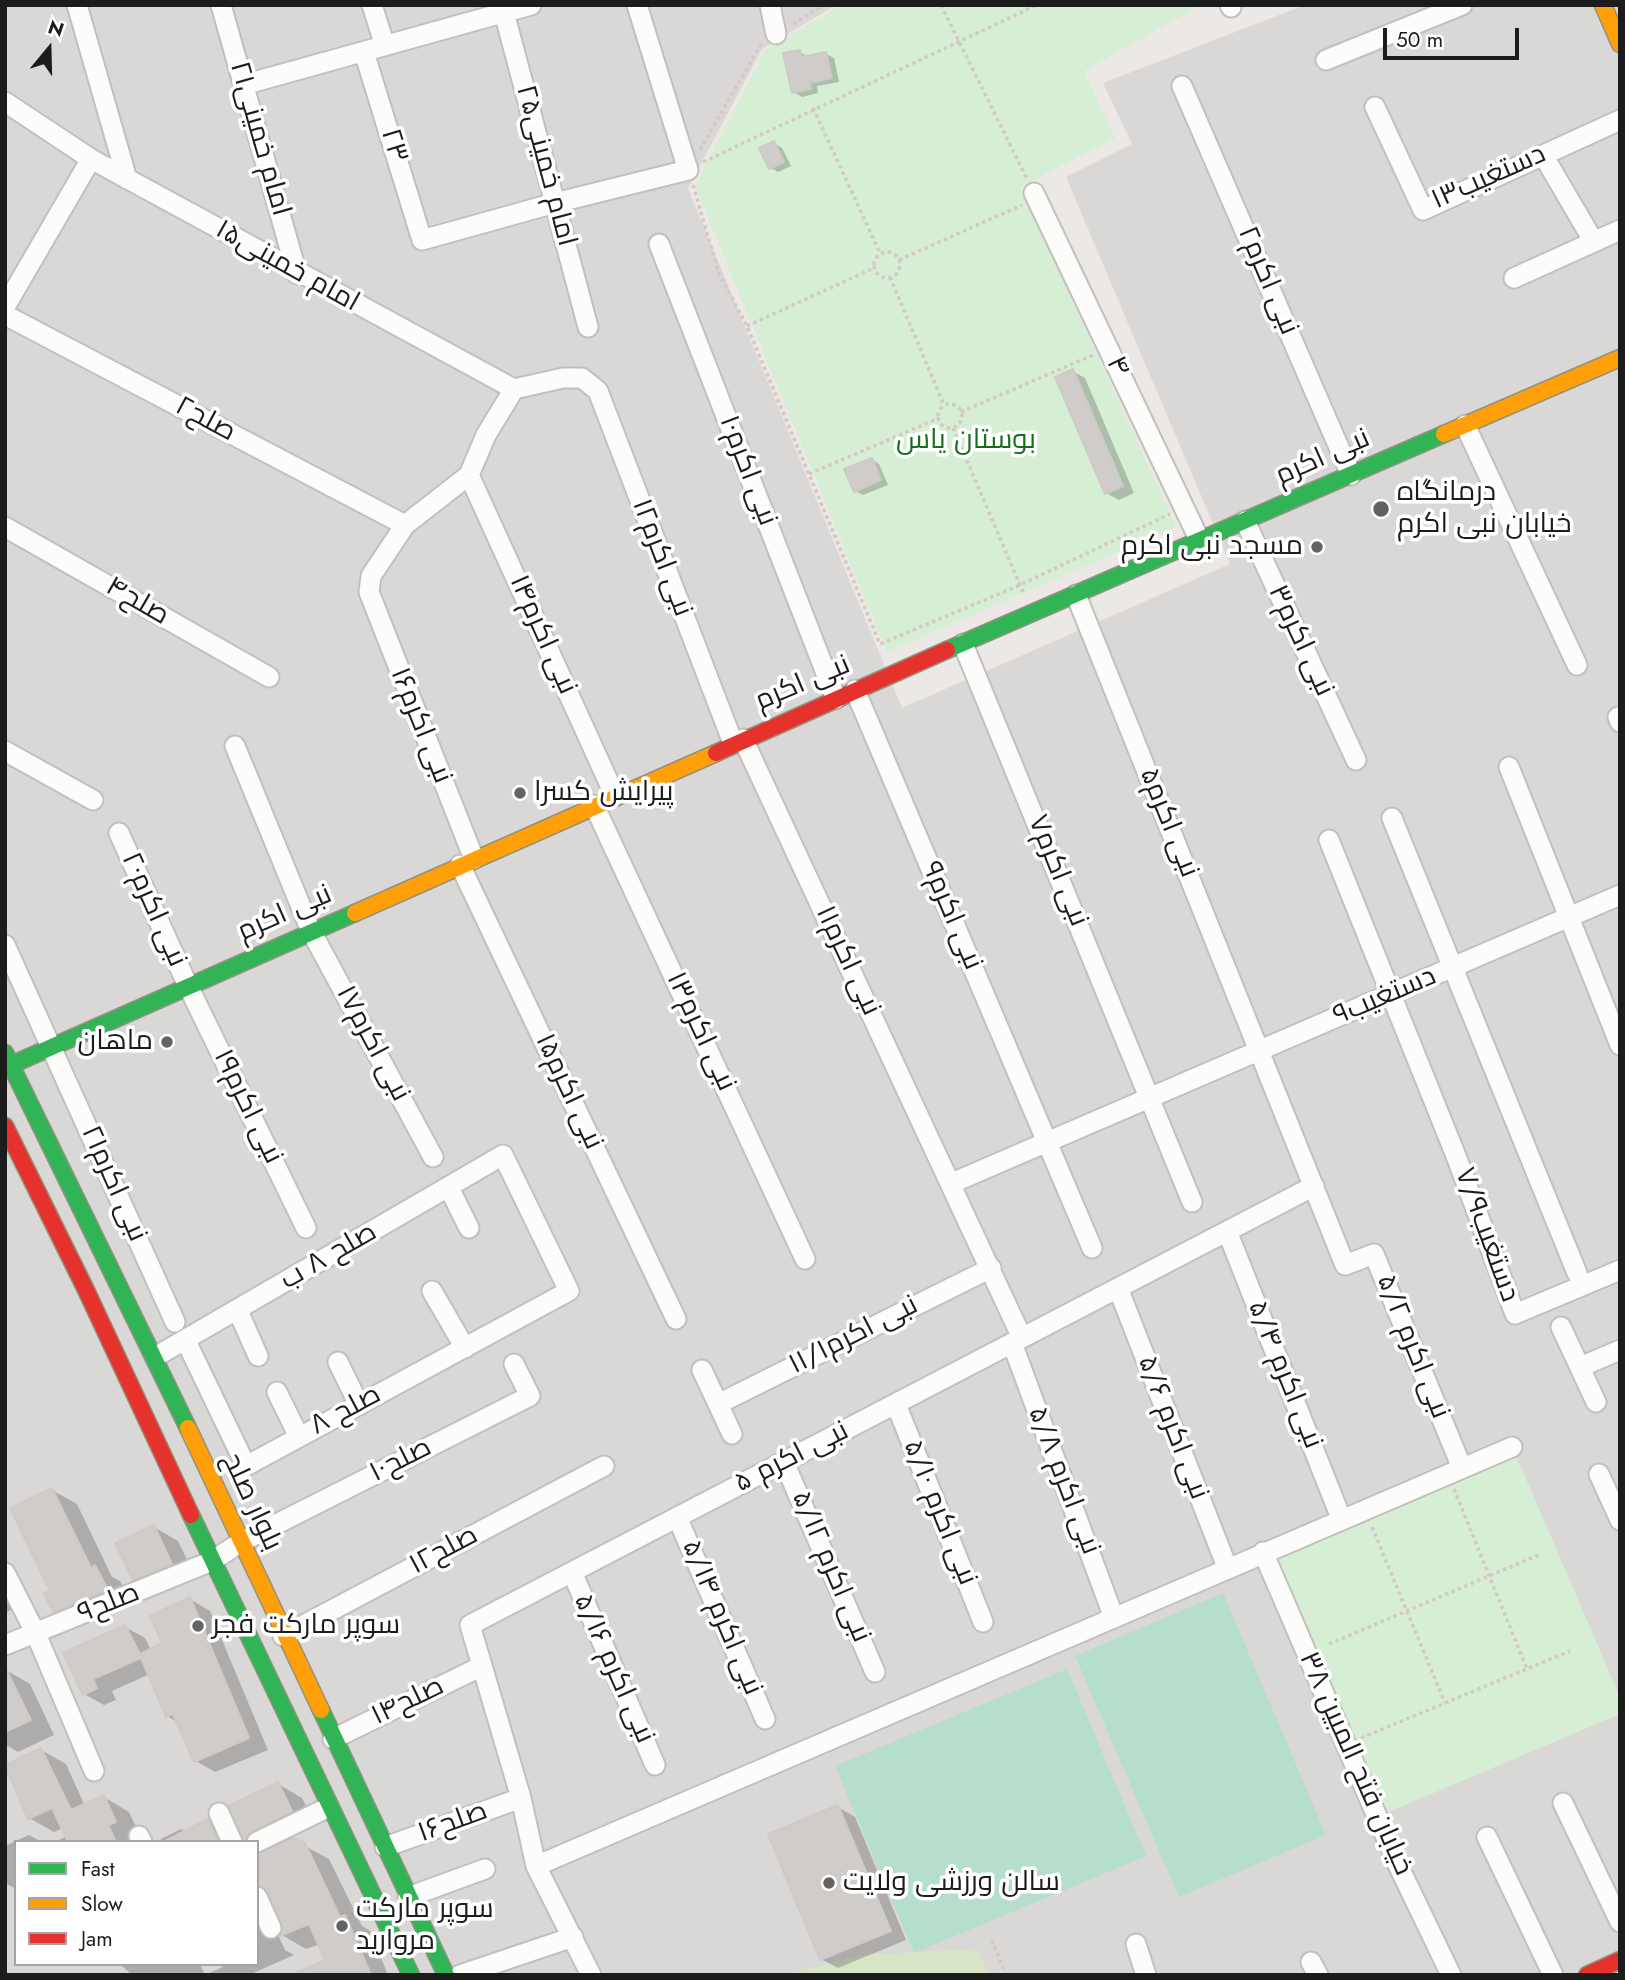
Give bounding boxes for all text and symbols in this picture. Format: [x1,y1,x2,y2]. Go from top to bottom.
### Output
text: N [44,13,68,44]
north arrow [14,14,84,84]
scale bar [1387,14,1524,58]
text: 50 m [1396,25,1443,55]
street label: امام خمینی۲۱ [221,58,297,220]
street label: امام خمینی۲۵ [507,82,583,250]
street label: ۲۳ [372,125,414,167]
street label: دستغیب۱۳ [1427,138,1551,218]
street label: ۱۵امام خمینی [209,214,365,320]
street label: نبی اکرم۲ [1229,222,1305,340]
street label: ۴ [1098,351,1136,383]
street label: صلح۲ [169,390,241,450]
street label: نبی اکرم۱۰ [711,411,783,531]
street label: نبی اکرم [1271,422,1375,494]
park label: بوستان یاس [896,424,1036,458]
place label: درمانگاه خیابان نبی اکرم [1397,476,1572,542]
street label: نبی اکرم۱۲ [623,494,699,622]
marker: درمانگاه خیابان نبی اکرم [1371,499,1391,519]
place label: مسجد نبی اکرم [1121,530,1303,564]
marker: مسجد نبی اکرم [1309,539,1325,555]
street label: نبی اکرم۱۴ [501,570,583,700]
street label: صلح۴ [99,571,175,633]
street label: نبی اکرم۳ [1260,580,1340,702]
street label: نبی اکرم [750,649,856,719]
street label: نبی اکرم۱۶ [382,663,458,789]
street label: نبی اکرم۵ [1131,763,1205,883]
place label: پیرایش کسرا [534,776,673,810]
marker: پیرایش کسرا [512,785,528,801]
street label: نبی اکرم۷ [1019,810,1095,932]
street label: نبی اکرم۲۰ [113,848,193,972]
street label: نبی اکرم۹ [913,857,989,975]
street label: نبی اکرم [233,878,337,950]
street label: نبی اکرم۱۱ [807,901,887,1021]
street label: دستغیب۹ [1329,960,1441,1034]
street label: نبی اکرم۱۳ [658,967,742,1097]
street label: نبی اکرم۱۷ [328,981,416,1107]
place label: ماهان [78,1025,153,1059]
street label: نبی اکرم۱۵ [527,1029,609,1155]
marker: ماهان [159,1034,175,1050]
street label: نبی اکرم۱۹ [205,1044,289,1170]
street label: نبی اکرم۲۱ [73,1121,153,1247]
street label: دستغیب۷/۹ [1446,1163,1526,1307]
street label: صلح ۸ ب [275,1216,383,1298]
street label: نبی اکرم ۵/۲ [1368,1270,1456,1424]
street label: نبی اکرم۱۱/۱ [784,1289,924,1383]
street label: نبی اکرم ۵/۴ [1239,1296,1329,1454]
street label: نبی اکرم ۵/۶ [1129,1351,1215,1505]
street label: ۸ صلح [305,1379,387,1443]
street label: نبی اکرم ۵/۸ [1019,1402,1107,1560]
street label: نبی اکرم ۵ [729,1415,855,1501]
street label: صلح۱۰ [365,1431,437,1491]
street label: نبی اکرم ۵/۱۰ [895,1436,983,1590]
street label: بلوار صلح [214,1447,288,1557]
street label: نبی اکرم ۵/۱۲ [783,1486,877,1648]
street label: صلح۱۲ [404,1519,484,1583]
street label: نبی اکرم ۵/۱۴ [673,1535,769,1701]
street label: صلح۹ [73,1576,145,1632]
street label: نبی اکرم ۵/۱۶ [565,1589,661,1749]
place label: سوپر مارکت فجر [212,1609,400,1643]
marker: سوپر مارکت فجر [190,1618,206,1634]
street label: خیابان فتح المبین ۳۸ [1291,1647,1419,1881]
street label: صلح۱۴ [366,1670,450,1734]
street label: صلح۱۶ [414,1795,492,1851]
legend [14,1840,259,1966]
text: Fast [81,1854,114,1884]
place label: سالن ورزشی ولایت [843,1866,1060,1900]
marker: سالن ورزشی ولایت [821,1875,837,1891]
text: Slow [81,1889,123,1919]
place label: سوپر مارکت مروارید [356,1893,494,1959]
marker: سوپر مارکت مروارید [334,1918,350,1934]
text: Jam [81,1924,113,1954]

